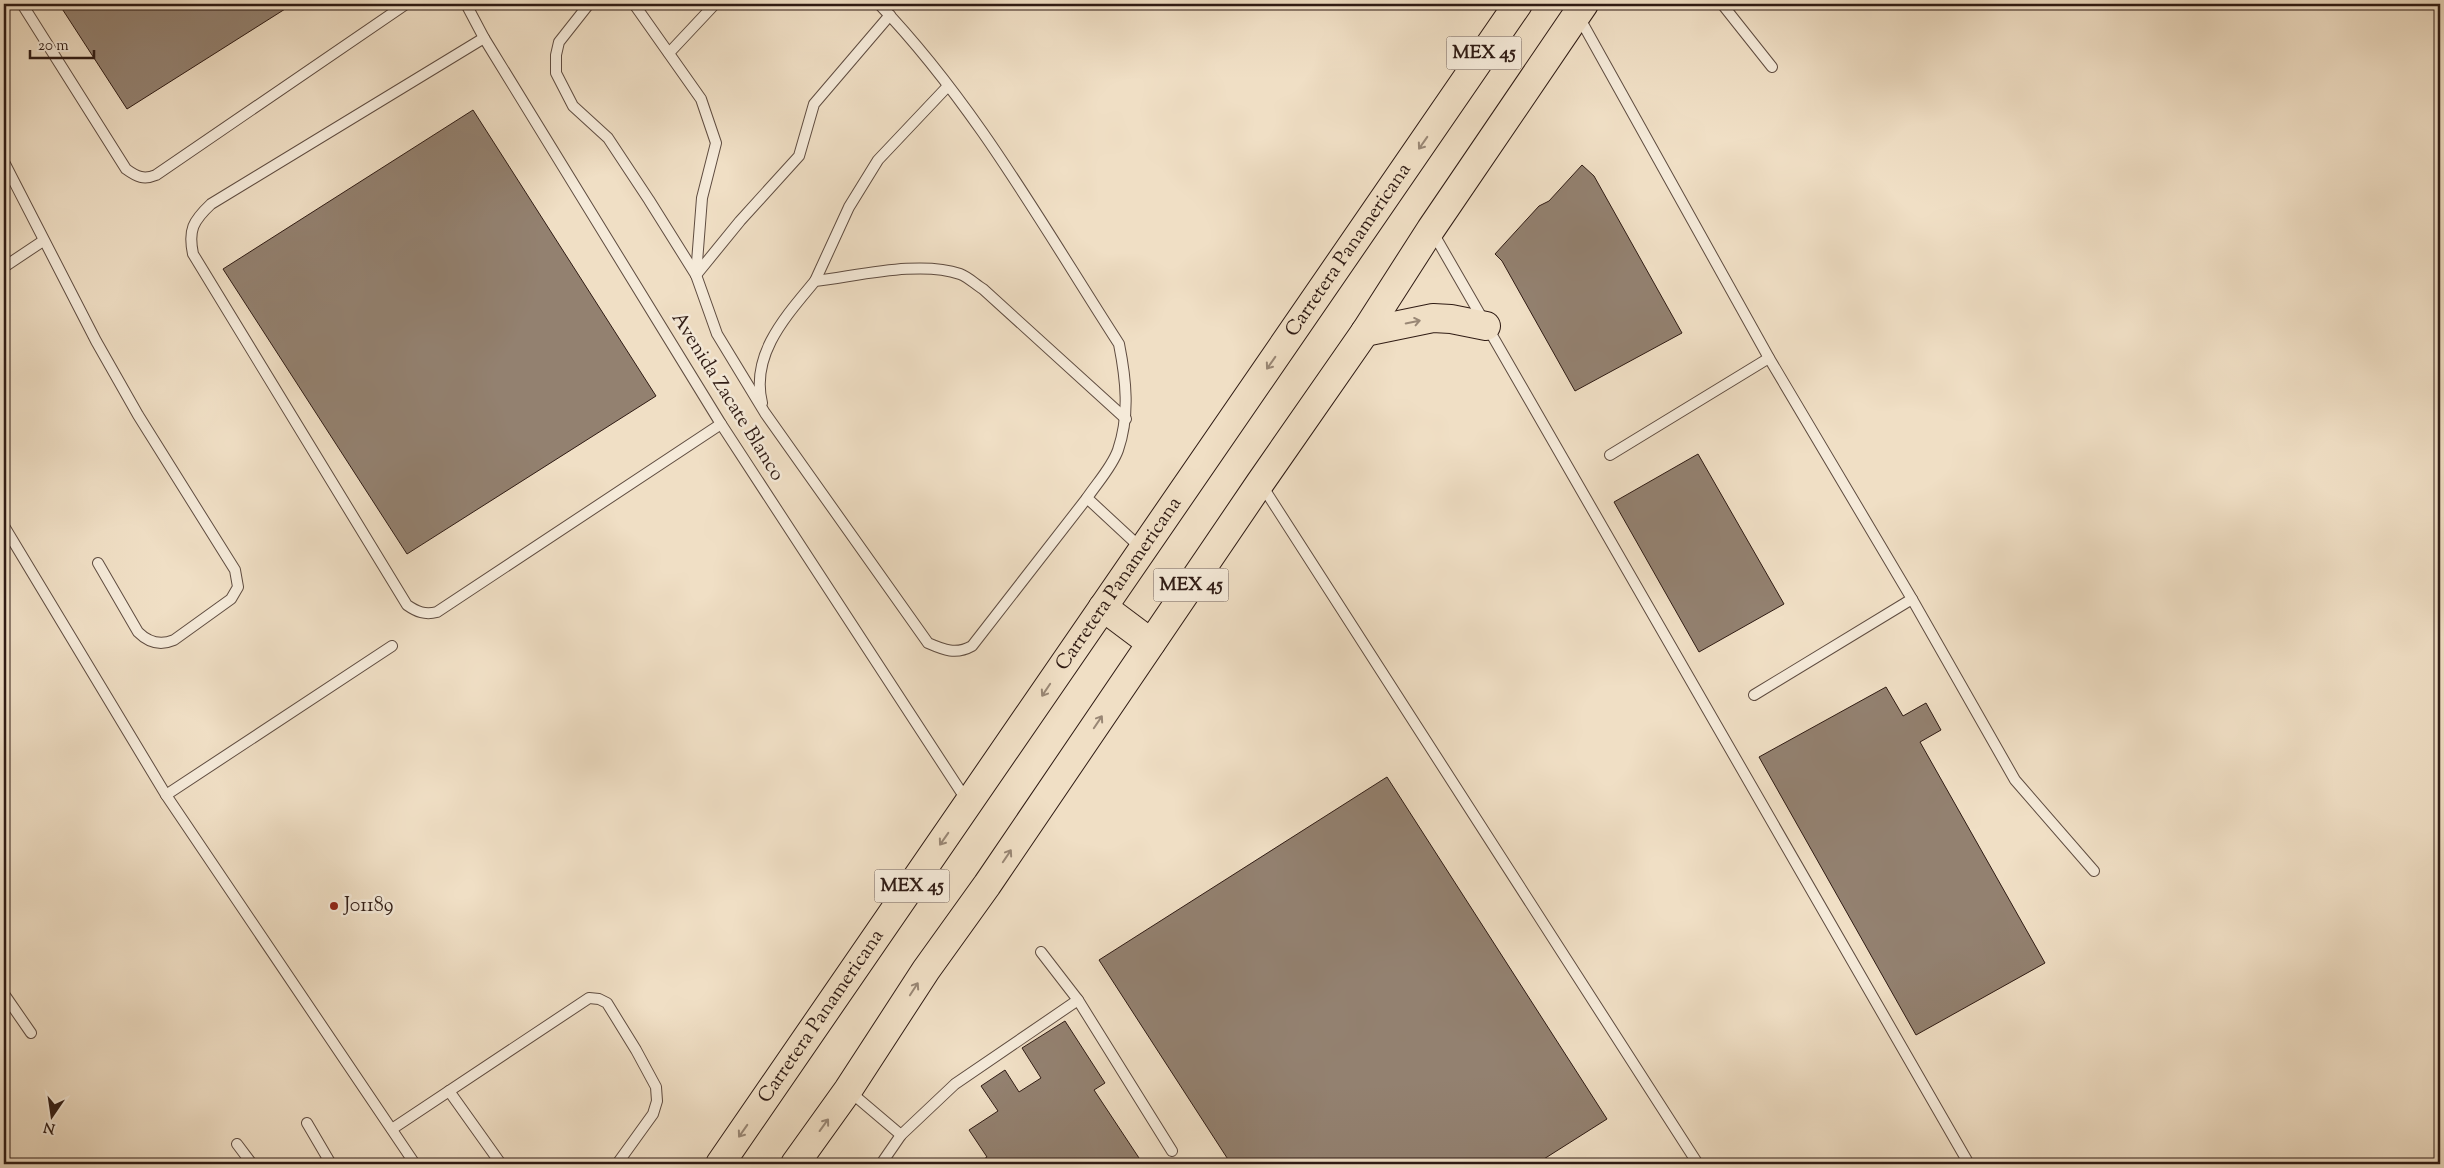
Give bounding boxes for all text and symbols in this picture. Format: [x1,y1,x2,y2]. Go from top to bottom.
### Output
scale bar [30,28,94,60]
text: 20 m [38,36,69,57]
road number: MEX 45 [1446,36,1522,70]
one-way arrow [1418,135,1428,149]
street label: Carretera Panamericana [1278,157,1419,343]
street label: Avenida Zacate Blanco [663,307,791,487]
one-way arrow [1405,316,1421,326]
one-way arrow [1266,356,1276,370]
street label: Carretera Panamericana [1049,491,1189,677]
road number: MEX 45 [1154,568,1228,602]
one-way arrow [1041,683,1051,697]
one-way arrow [1093,715,1103,729]
one-way arrow [939,831,949,845]
one-way arrow [1002,850,1012,864]
road number: MEX 45 [874,869,950,902]
place label: J01189 [343,892,394,921]
marker: J01189 [328,900,340,912]
street label: Carretera Panamericana [751,924,892,1109]
one-way arrow [909,983,919,997]
north arrow [28,1090,78,1140]
text: N [42,1116,57,1138]
one-way arrow [819,1118,829,1132]
one-way arrow [738,1124,748,1138]

